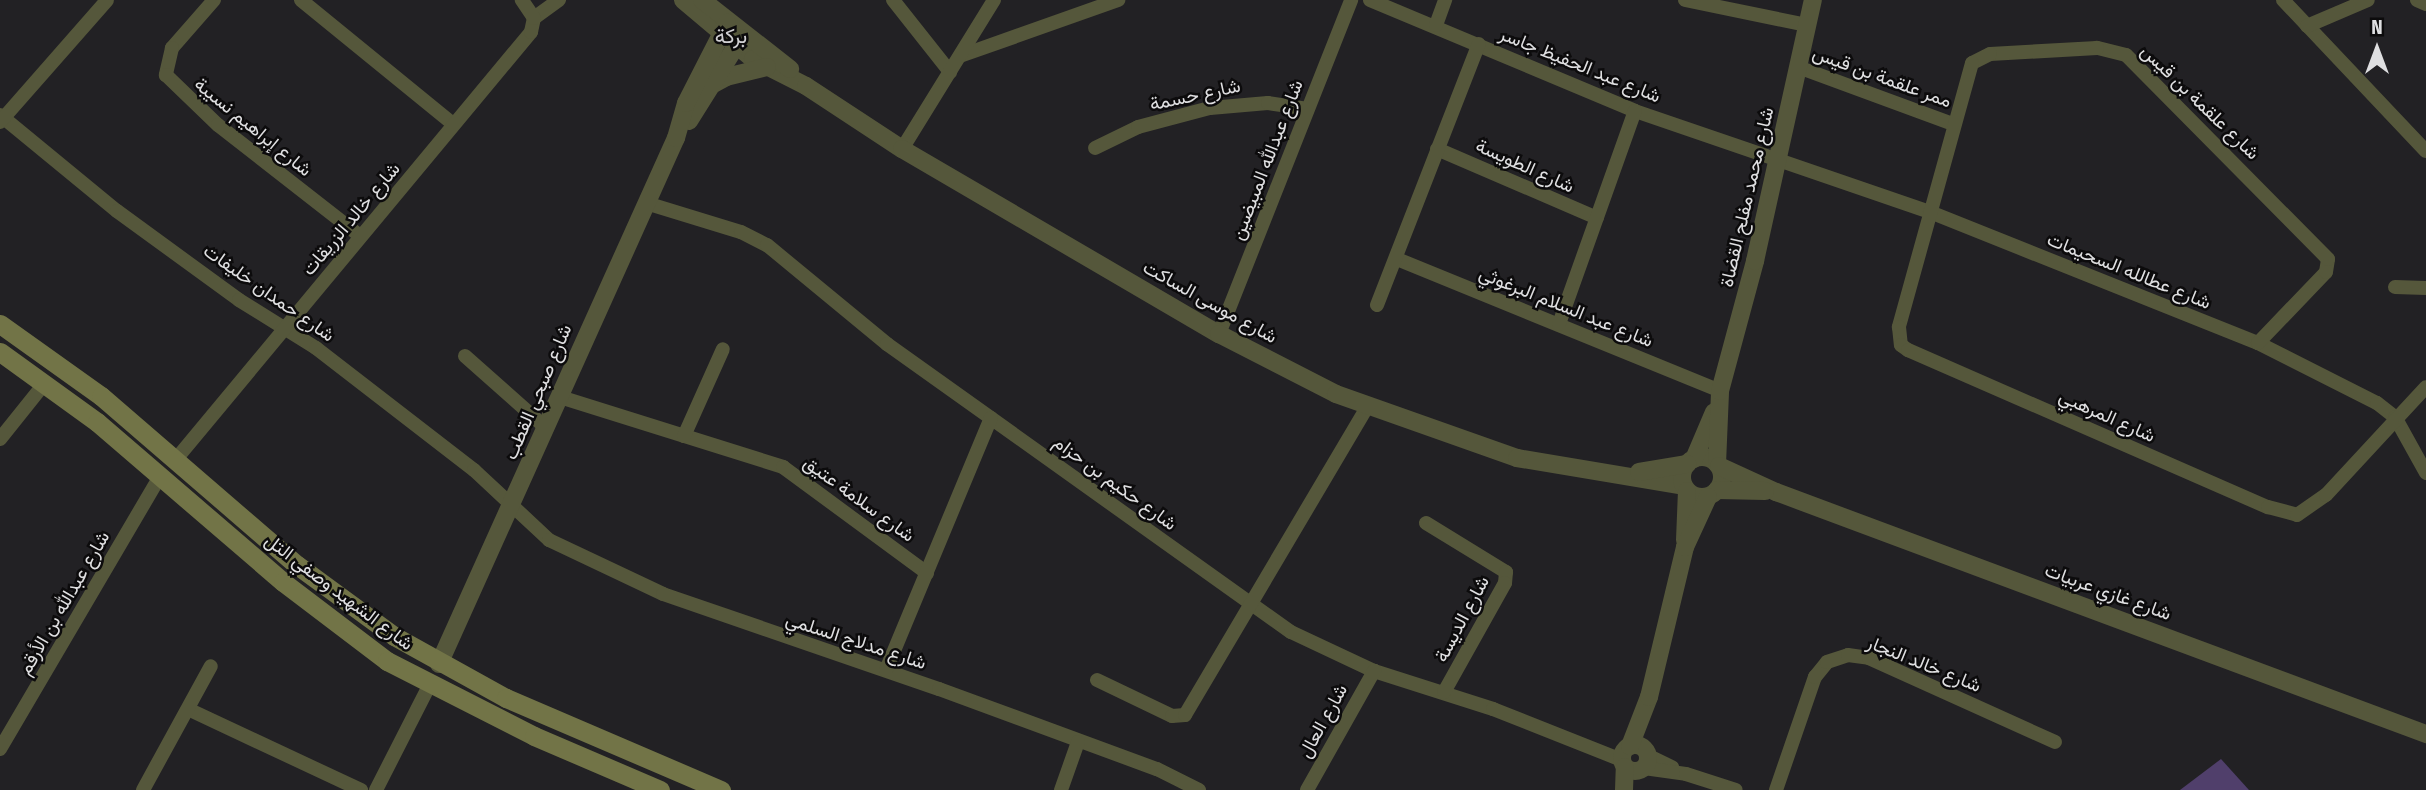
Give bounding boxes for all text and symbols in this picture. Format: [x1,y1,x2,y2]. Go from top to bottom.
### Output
north arrow [2342,14,2412,84]
text: N [2371,16,2383,39]
street label: شارع عبد الحفيظ جاسر [1496,22,1664,108]
district label: بركة [715,23,747,49]
street label: شارع علقمة بن قيس [2136,40,2264,164]
street label: ممر علقمة بن قيس [1809,41,1955,113]
street label: شارع إبراهيم نسيبة [190,73,316,181]
street label: شارع حسمة [1148,74,1242,116]
street label: شارع عبدالله المبيضين [1226,77,1308,243]
street label: شارع محمد مفلح القضاة [1715,105,1779,289]
street label: شارع الطويسة [1472,134,1578,198]
street label: شارع خالد الزريقات [297,158,405,280]
street label: شارع عطالله السحيمات [2044,228,2214,314]
street label: شارع حمدان خليفات [199,239,339,347]
street label: شارع موسى الساكت [1139,256,1281,348]
street label: شارع عبد السلام البرغوثي [1476,262,1656,352]
street label: شارع صبحي القطب [499,321,577,463]
street label: شارع المرهبي [2055,385,2159,447]
street label: شارع حكيم بن حزام [1049,431,1181,535]
street label: شارع سلامة عتيق [799,451,919,547]
street label: شارع عبدالله بن الأرقم [13,527,115,679]
street label: شارع الشهيد وصفي التل [260,529,418,655]
street label: شارع غازي عربيات [2042,559,2174,625]
street label: شارع الديسة [1430,572,1494,666]
street label: شارع مدلاج السلمي [783,608,929,674]
street label: شارع خالد النجار [1864,631,1984,697]
street label: شارع العال [1294,680,1352,762]

